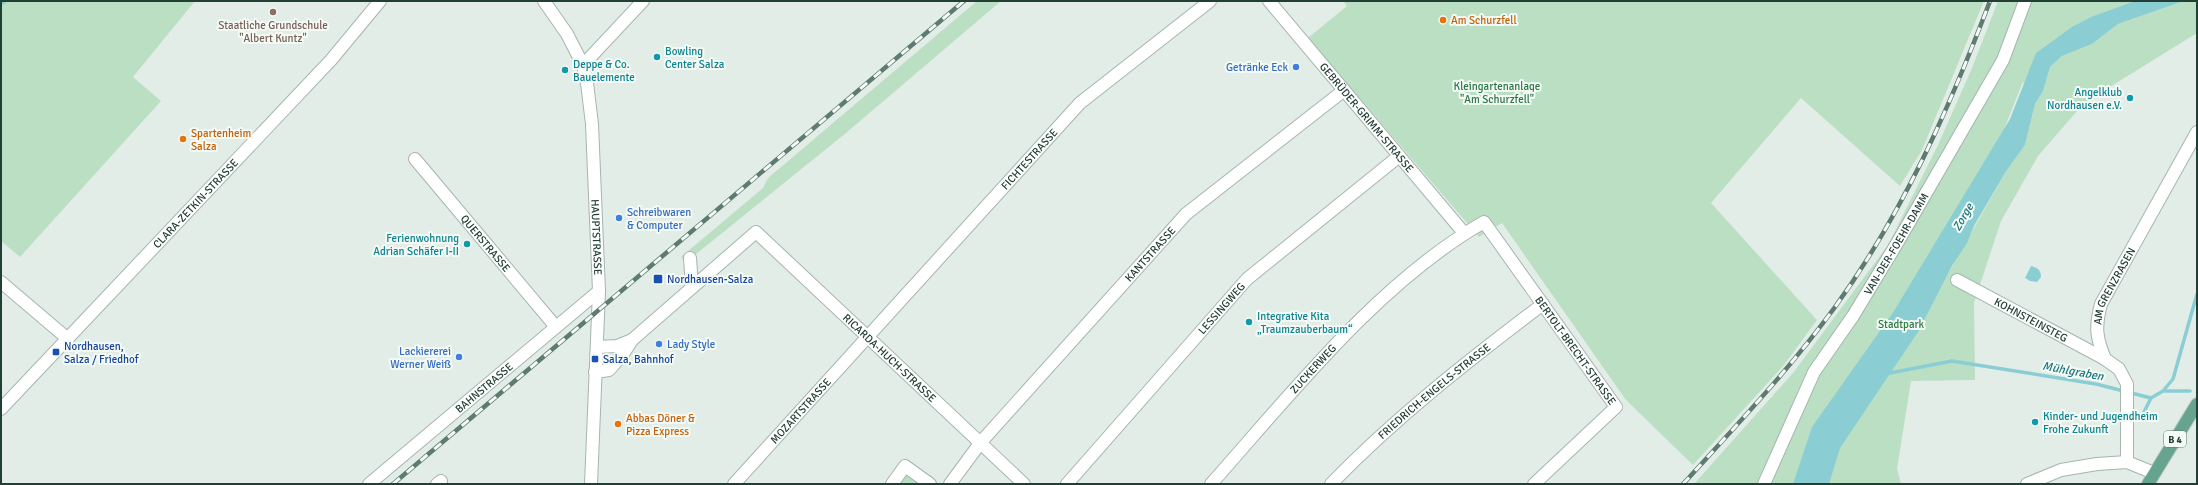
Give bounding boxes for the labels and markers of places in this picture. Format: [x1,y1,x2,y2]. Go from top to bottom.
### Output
marker: Staatliche Grundschule "Albert Kuntz" [268,7,278,17]
place label: Am Schurzfell [1451,14,1517,27]
marker: Am Schurzfell [1438,15,1448,25]
place label: Staatliche Grundschule "Albert Kuntz" [218,19,328,45]
place label: Bowling Center Salza [665,45,725,71]
marker: Bowling Center Salza [652,52,662,62]
place label: Deppe & Co. Bauelemente [573,58,635,84]
place label: Getränke Eck [1226,61,1288,74]
marker: Getränke Eck [1291,62,1301,72]
marker: Deppe & Co. Bauelemente [560,65,570,75]
place label: Angelklub Nordhausen e.V. [2047,86,2122,112]
marker: Angelklub Nordhausen e.V. [2125,93,2135,103]
place label: Spartenheim Salza [191,127,252,153]
marker: Spartenheim Salza [178,134,188,144]
place label: Schreibwaren & Computer [627,206,691,232]
marker: Schreibwaren & Computer [614,213,624,223]
place label: Ferienwohnung Adrian Schäfer I-II [373,232,459,258]
marker: Ferienwohnung Adrian Schäfer I-II [462,239,472,249]
marker: Nordhausen-Salza [652,273,664,285]
place label: Nordhausen-Salza [667,273,754,286]
place label: Integrative Kita „Traumzauberbaum“ [1257,310,1353,336]
marker: Integrative Kita „Traumzauberbaum“ [1244,317,1254,327]
place label: Lady Style [667,338,715,351]
marker: Lady Style [654,339,664,349]
place label: Nordhausen, Salza / Friedhof [64,340,140,366]
place label: Lackiererei Werner Weiß [390,345,451,371]
marker: Nordhausen, Salza / Friedhof [51,347,61,357]
marker: Lackiererei Werner Weiß [454,352,464,362]
place label: Salza, Bahnhof [603,353,675,366]
marker: Salza, Bahnhof [590,354,600,364]
place label: Kinder- und Jugendheim Frohe Zukunft [2043,410,2158,436]
place label: Abbas Döner & Pizza Express [626,412,695,438]
marker: Kinder- und Jugendheim Frohe Zukunft [2030,417,2040,427]
marker: Abbas Döner & Pizza Express [613,419,623,429]

